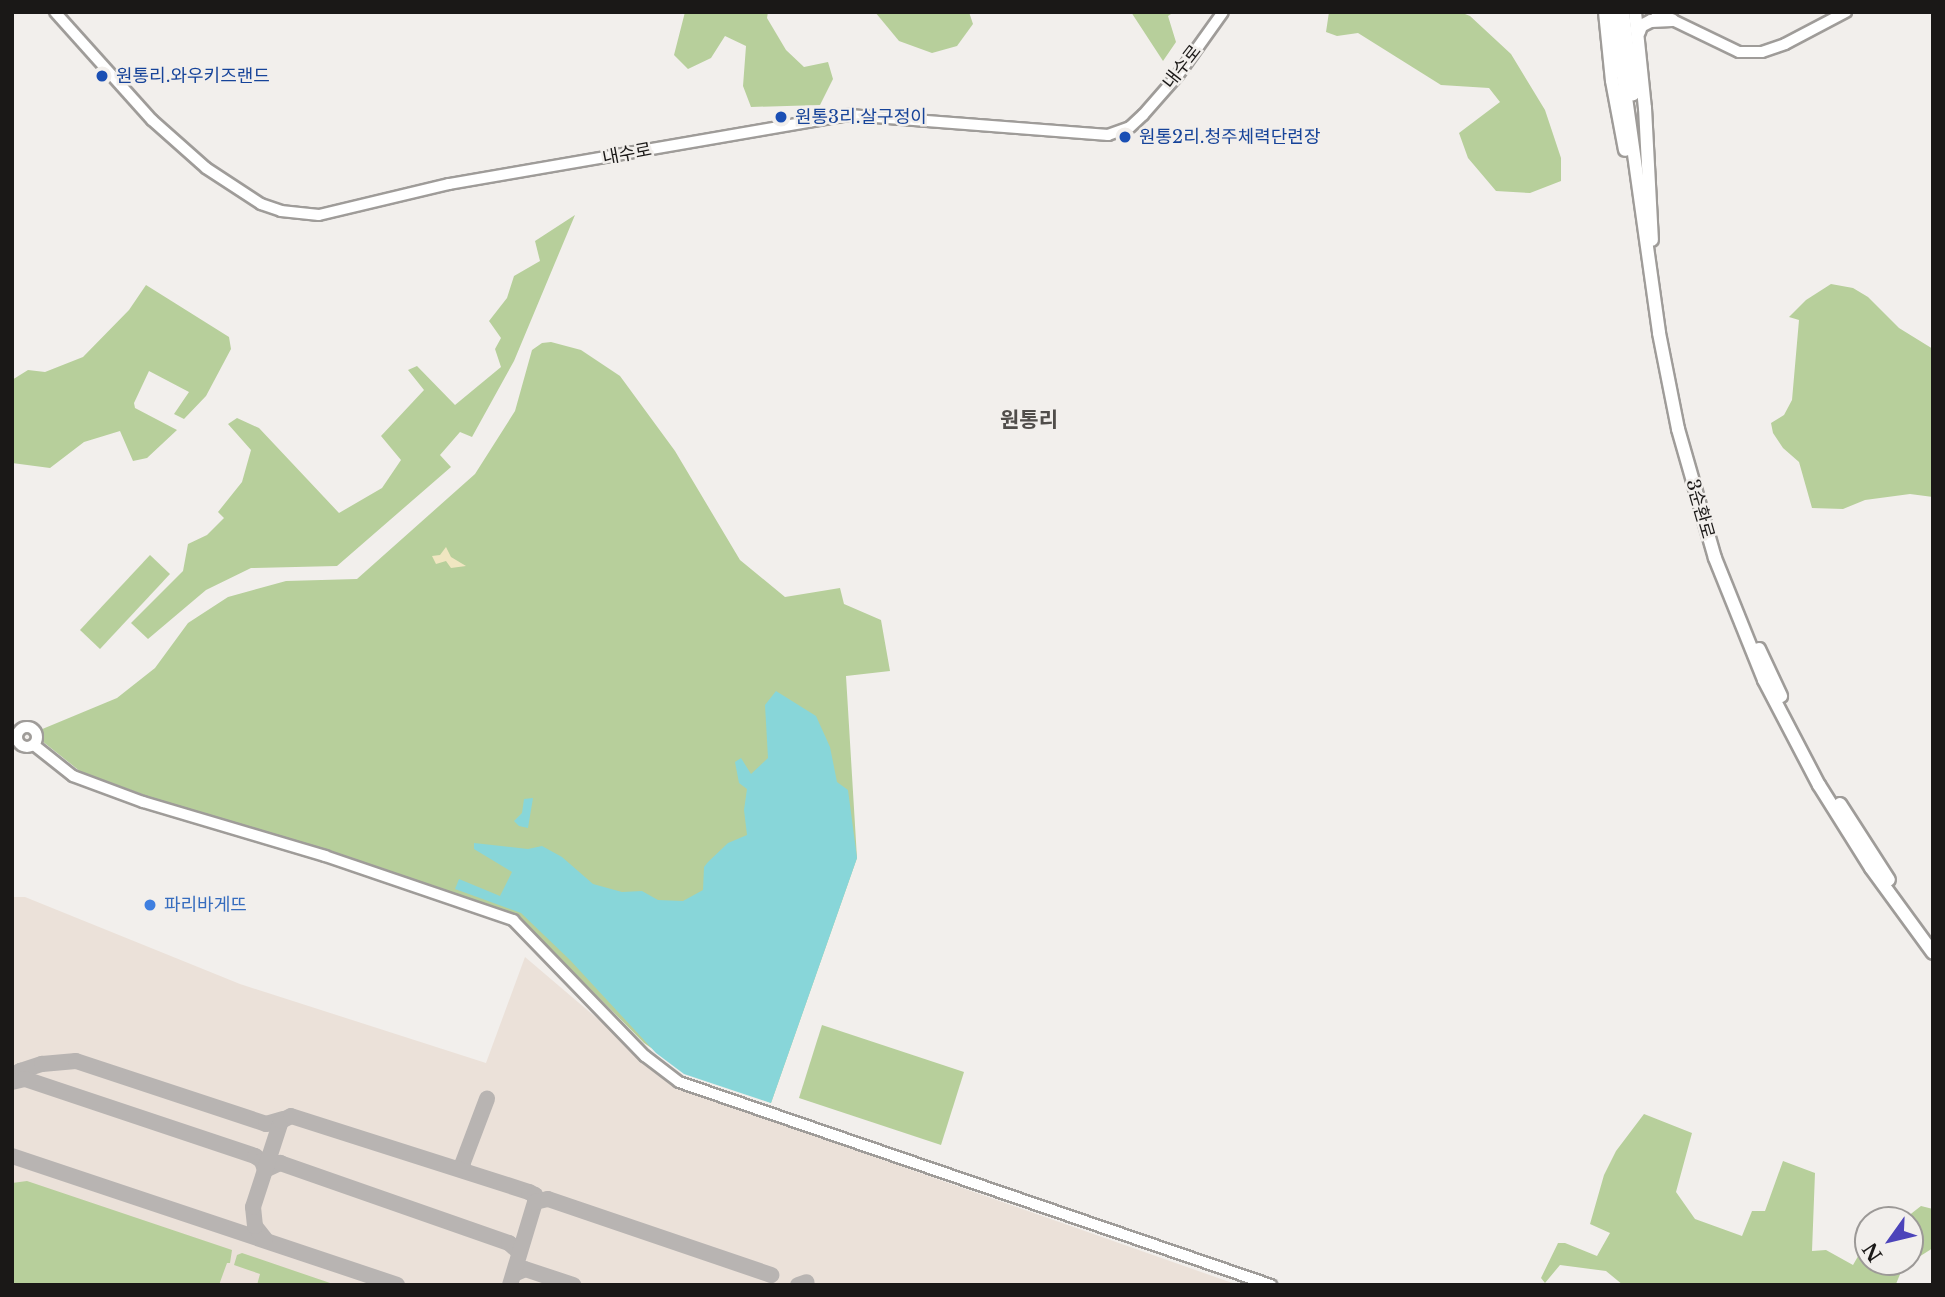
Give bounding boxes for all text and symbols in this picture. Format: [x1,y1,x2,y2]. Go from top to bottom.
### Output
street label: 내수로 [1158,41,1206,93]
place label: 원통리.와우키즈랜드 [116,65,270,87]
marker: 원통리.와우키즈랜드 [94,68,110,84]
place label: 원통3리.살구정이 [795,106,927,128]
marker: 원통3리.살구정이 [773,109,789,125]
place label: 원통2리.청주체력단련장 [1139,126,1320,148]
marker: 원통2리.청주체력단련장 [1117,129,1133,145]
street label: 내수로 [601,139,653,169]
district label: 원통리 [1000,407,1058,433]
street label: 3순환로 [1681,477,1719,541]
place label: 파리바게뜨 [164,894,247,916]
marker: 파리바게뜨 [142,897,158,913]
north arrow [1854,1206,1924,1276]
text: N [1858,1238,1887,1266]

